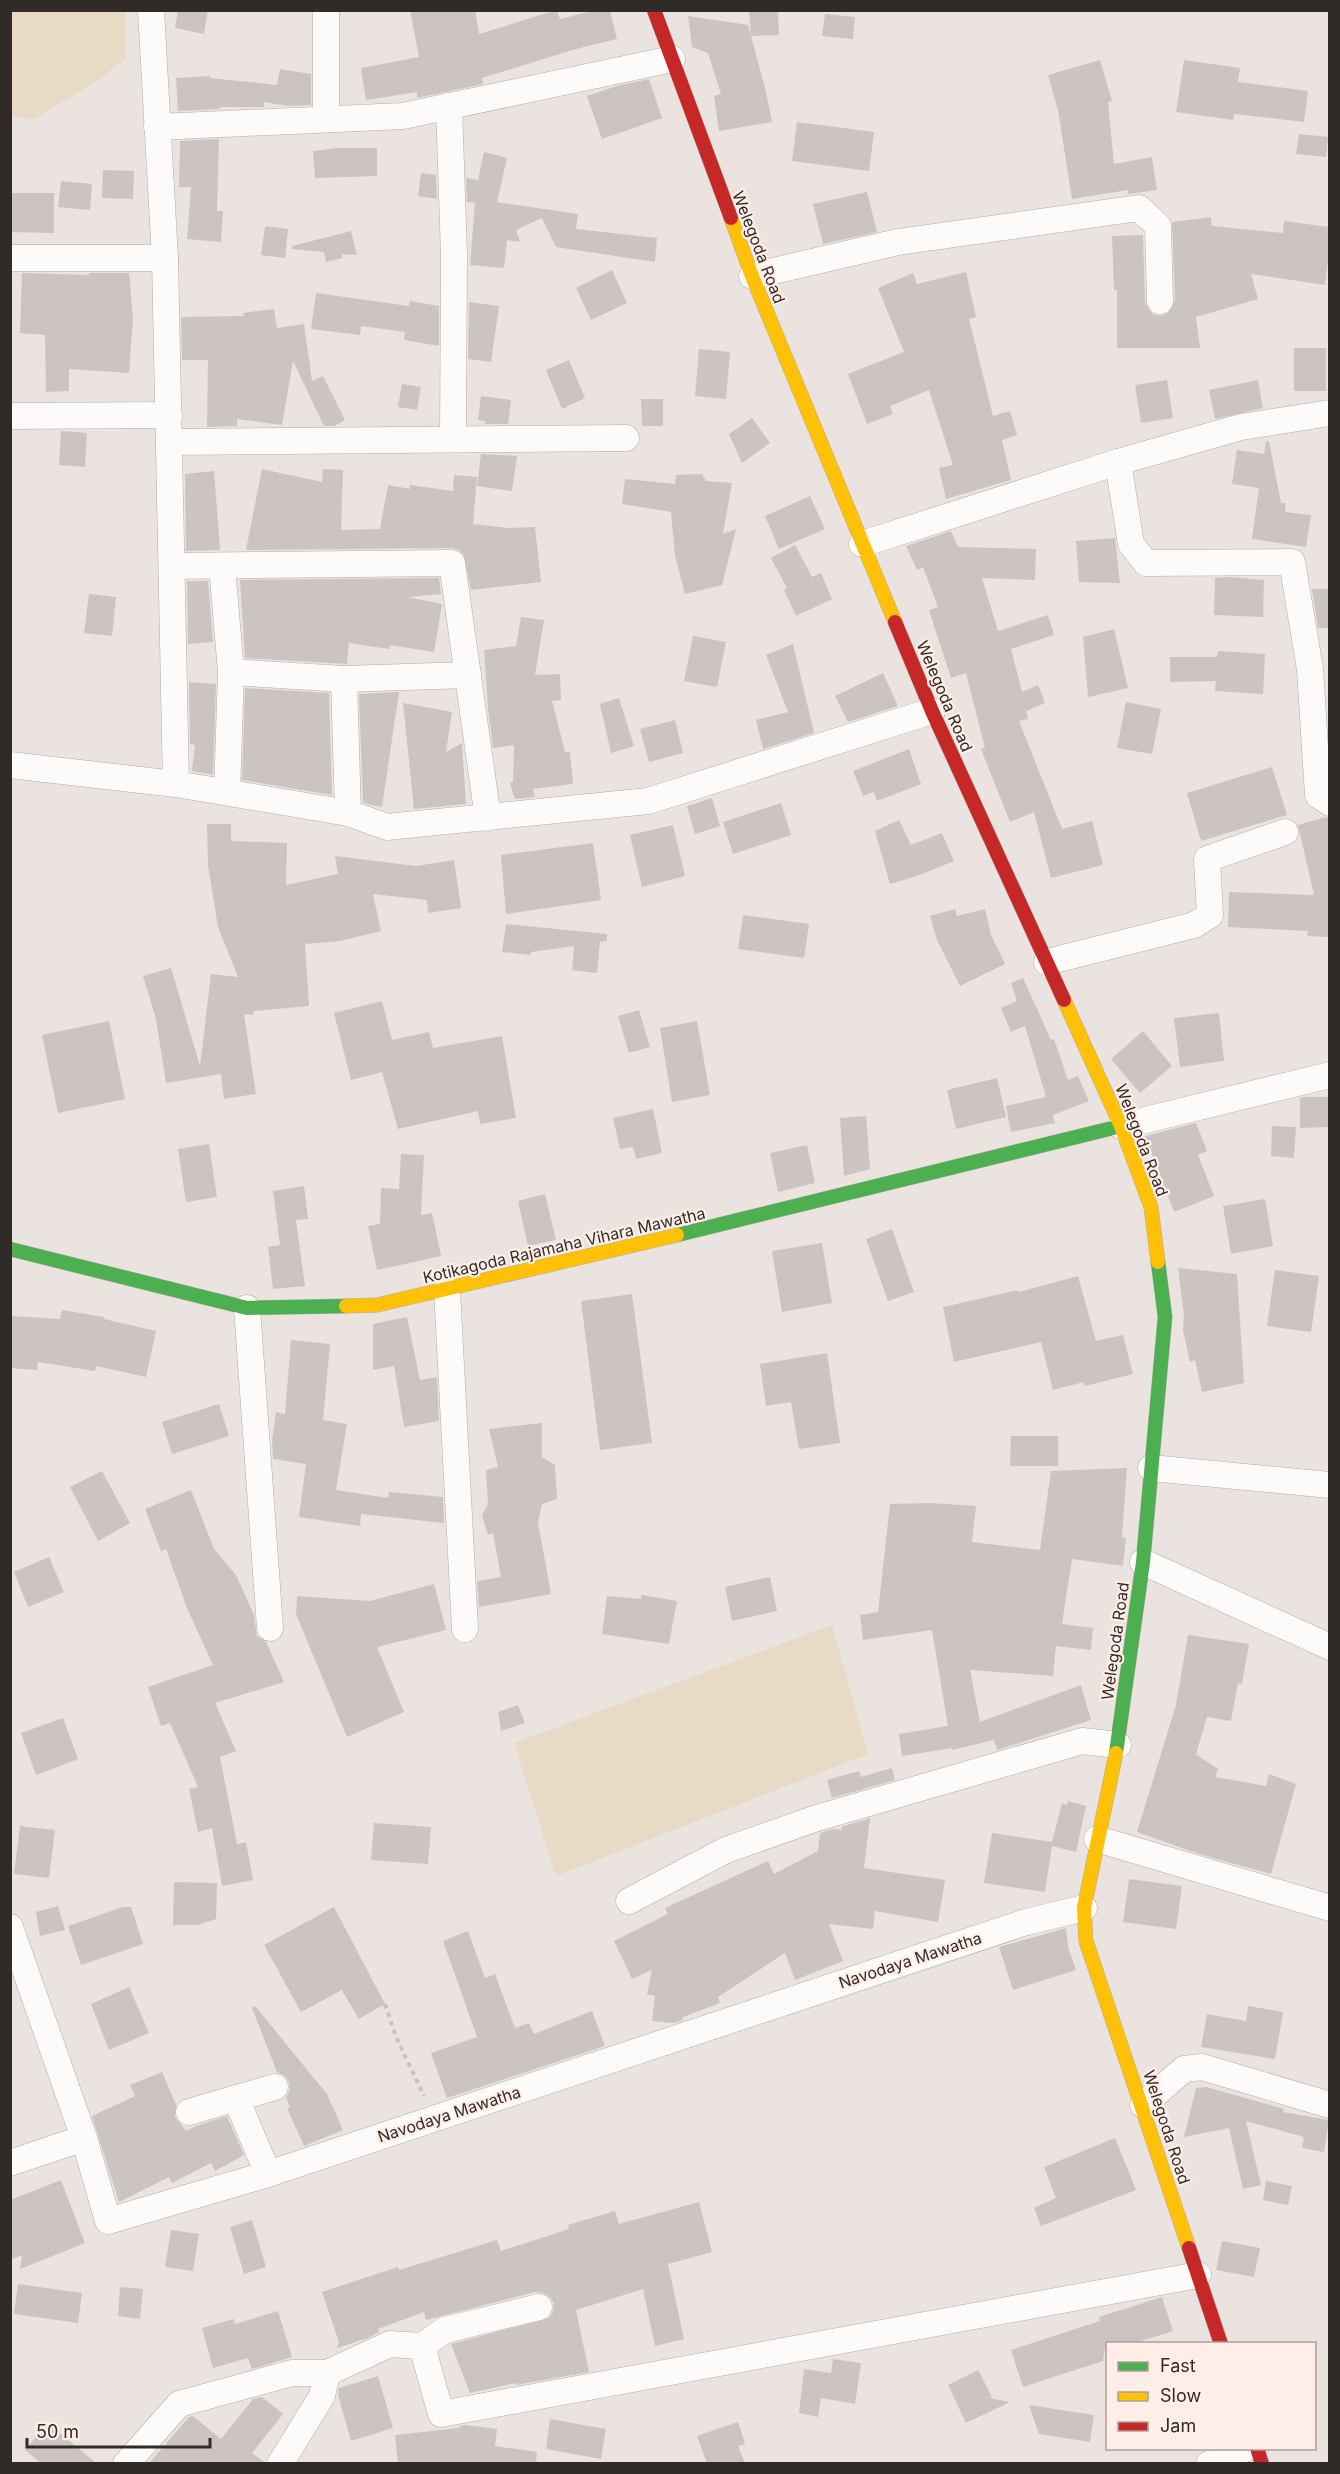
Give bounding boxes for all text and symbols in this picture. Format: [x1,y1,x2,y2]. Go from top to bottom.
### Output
street label: Welegoda Road [728,188,790,306]
street label: Welegoda Road [913,637,977,755]
street label: Welegoda Road [1111,1081,1173,1199]
street label: Kotikagoda Rajamaha Vihara Mawatha [421,1203,707,1287]
street label: Welegoda Road [1097,1581,1133,1701]
street label: Navodaya Mawatha [836,1927,984,1993]
street label: Welegoda Road [1139,2067,1195,2187]
street label: Navodaya Mawatha [375,2081,523,2147]
legend [1106,2342,1316,2450]
text: Fast [1160,2355,1196,2376]
text: Slow [1160,2385,1201,2406]
scale bar [27,2411,210,2449]
text: Jam [1160,2415,1196,2436]
text: 50 m [36,2421,79,2442]

